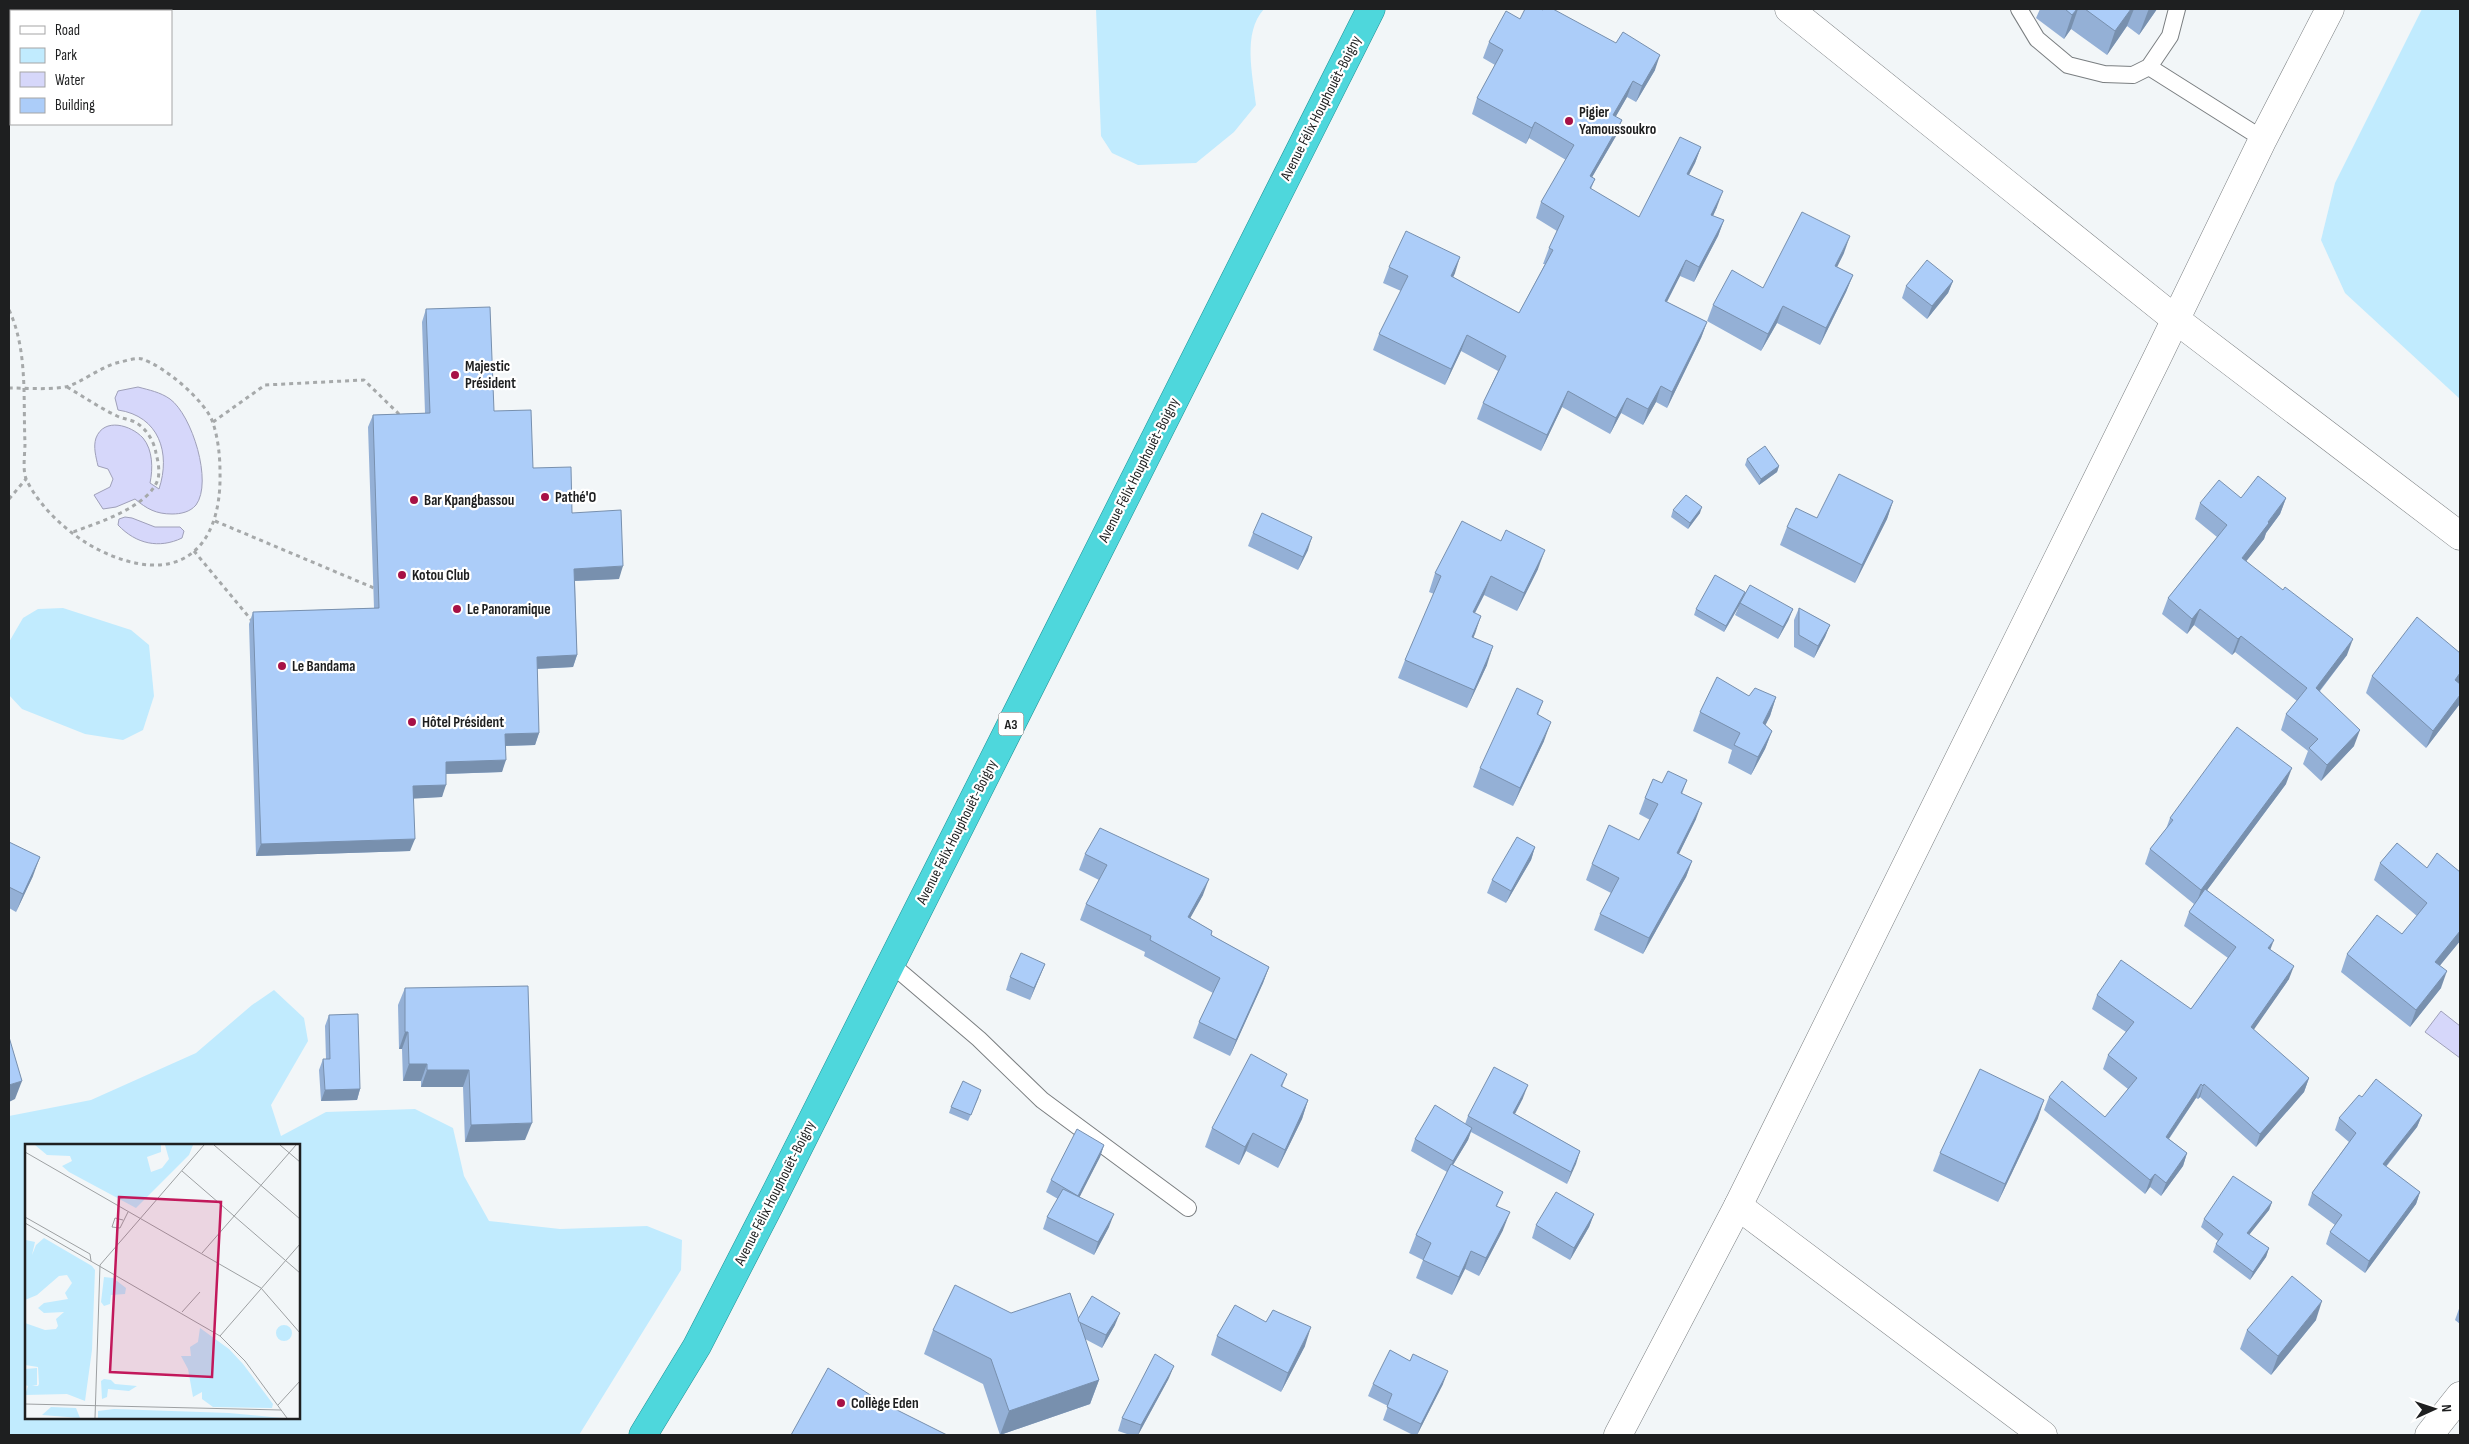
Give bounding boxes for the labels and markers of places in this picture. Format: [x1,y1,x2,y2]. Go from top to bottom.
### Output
place label: Pigier Yamoussoukro [1579,103,1656,139]
marker: Pigier Yamoussoukro [1563,115,1575,127]
place label: Majestic Président [465,357,516,393]
marker: Majestic Président [449,369,461,381]
place label: Pathé'O [555,488,596,507]
place label: Bar Kpangbassou [424,491,514,510]
marker: Pathé'O [539,491,551,503]
marker: Bar Kpangbassou [408,494,420,506]
place label: Kotou Club [412,566,470,585]
marker: Kotou Club [396,569,408,581]
place label: Le Panoramique [467,600,551,619]
marker: Le Panoramique [451,603,463,615]
place label: Le Bandama [292,657,355,676]
marker: Le Bandama [276,660,288,672]
place label: Hôtel Président [422,713,504,732]
marker: Hôtel Président [406,716,418,728]
place label: Collège Eden [851,1394,919,1413]
marker: Collège Eden [835,1397,847,1409]

